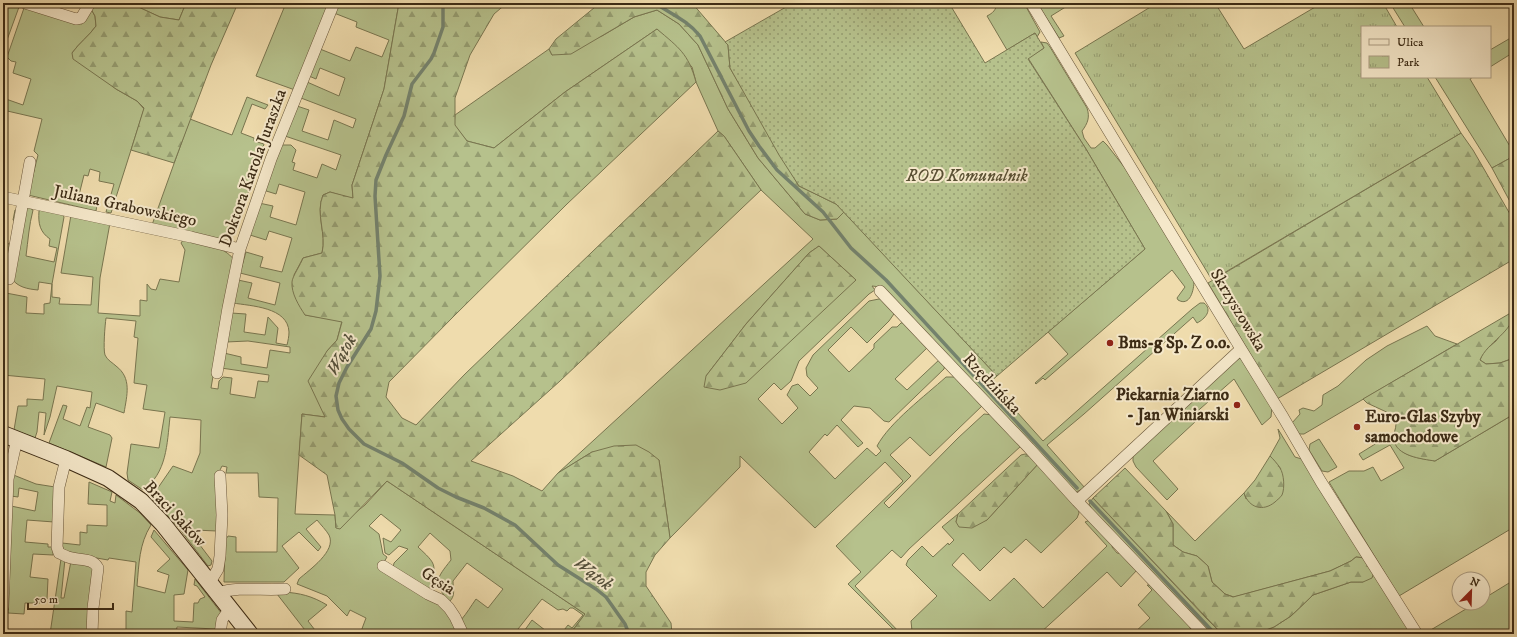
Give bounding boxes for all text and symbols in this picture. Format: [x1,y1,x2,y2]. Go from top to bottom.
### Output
legend [1361,26,1491,78]
text: Ulica [1397,35,1424,50]
text: Park [1397,55,1419,70]
street label: Doktora Karola Juraszka [214,85,292,250]
park label: ROD Komunalnik [905,165,1029,187]
street label: Juliana Grabowskiego [50,180,199,232]
street label: Skrzyszowska [1205,265,1272,356]
water label: Wątok [322,330,362,379]
place label: Bms-g Sp. Z o.o. [1118,332,1230,354]
marker: Bms-g Sp. Z o.o. [1105,338,1115,348]
street label: Rzędzińska [958,349,1027,420]
place label: Piekarnia Ziarno - Jan Winiarski [1116,384,1230,426]
marker: Piekarnia Ziarno - Jan Winiarski [1232,400,1242,410]
place label: Euro-Glas Szyby samochodowe [1365,406,1481,448]
marker: Euro-Glas Szyby samochodowe [1352,422,1362,432]
street label: Braci Saków [139,476,211,552]
water label: Wątok [569,552,617,596]
street label: Gęsia [417,562,460,601]
north arrow [1451,571,1491,611]
text: N [1468,575,1481,591]
scale bar [28,585,113,611]
text: 50 m [34,592,58,607]

